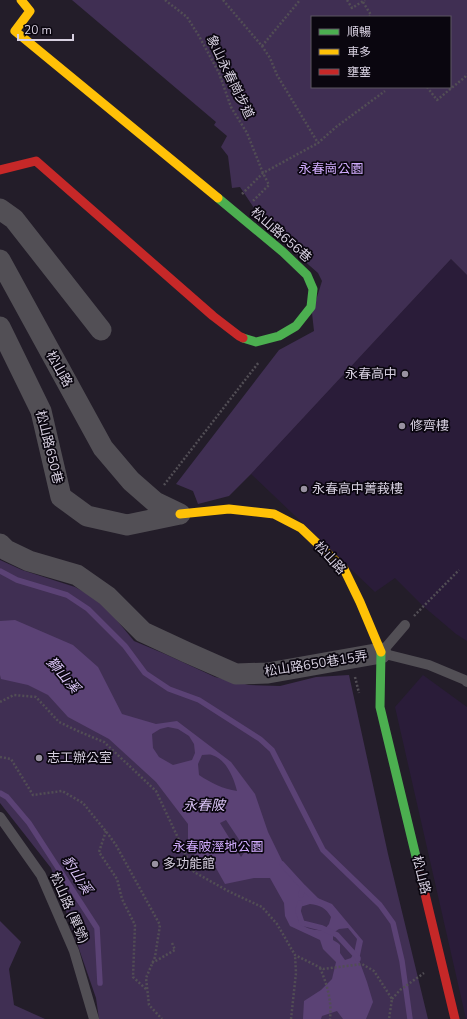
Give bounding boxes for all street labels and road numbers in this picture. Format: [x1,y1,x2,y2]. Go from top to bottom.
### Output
street label: 象山永春崗步道 [202,32,258,122]
street label: 松山路656巷 [247,203,315,267]
street label: 松山路 [42,348,76,390]
street label: 松山路650巷 [31,408,67,486]
street label: 松山路 [310,538,350,578]
street label: 松山路650巷15弄 [263,647,369,681]
street label: 松山路 [408,854,434,896]
street label: 松山路 (單號) [45,869,93,947]

